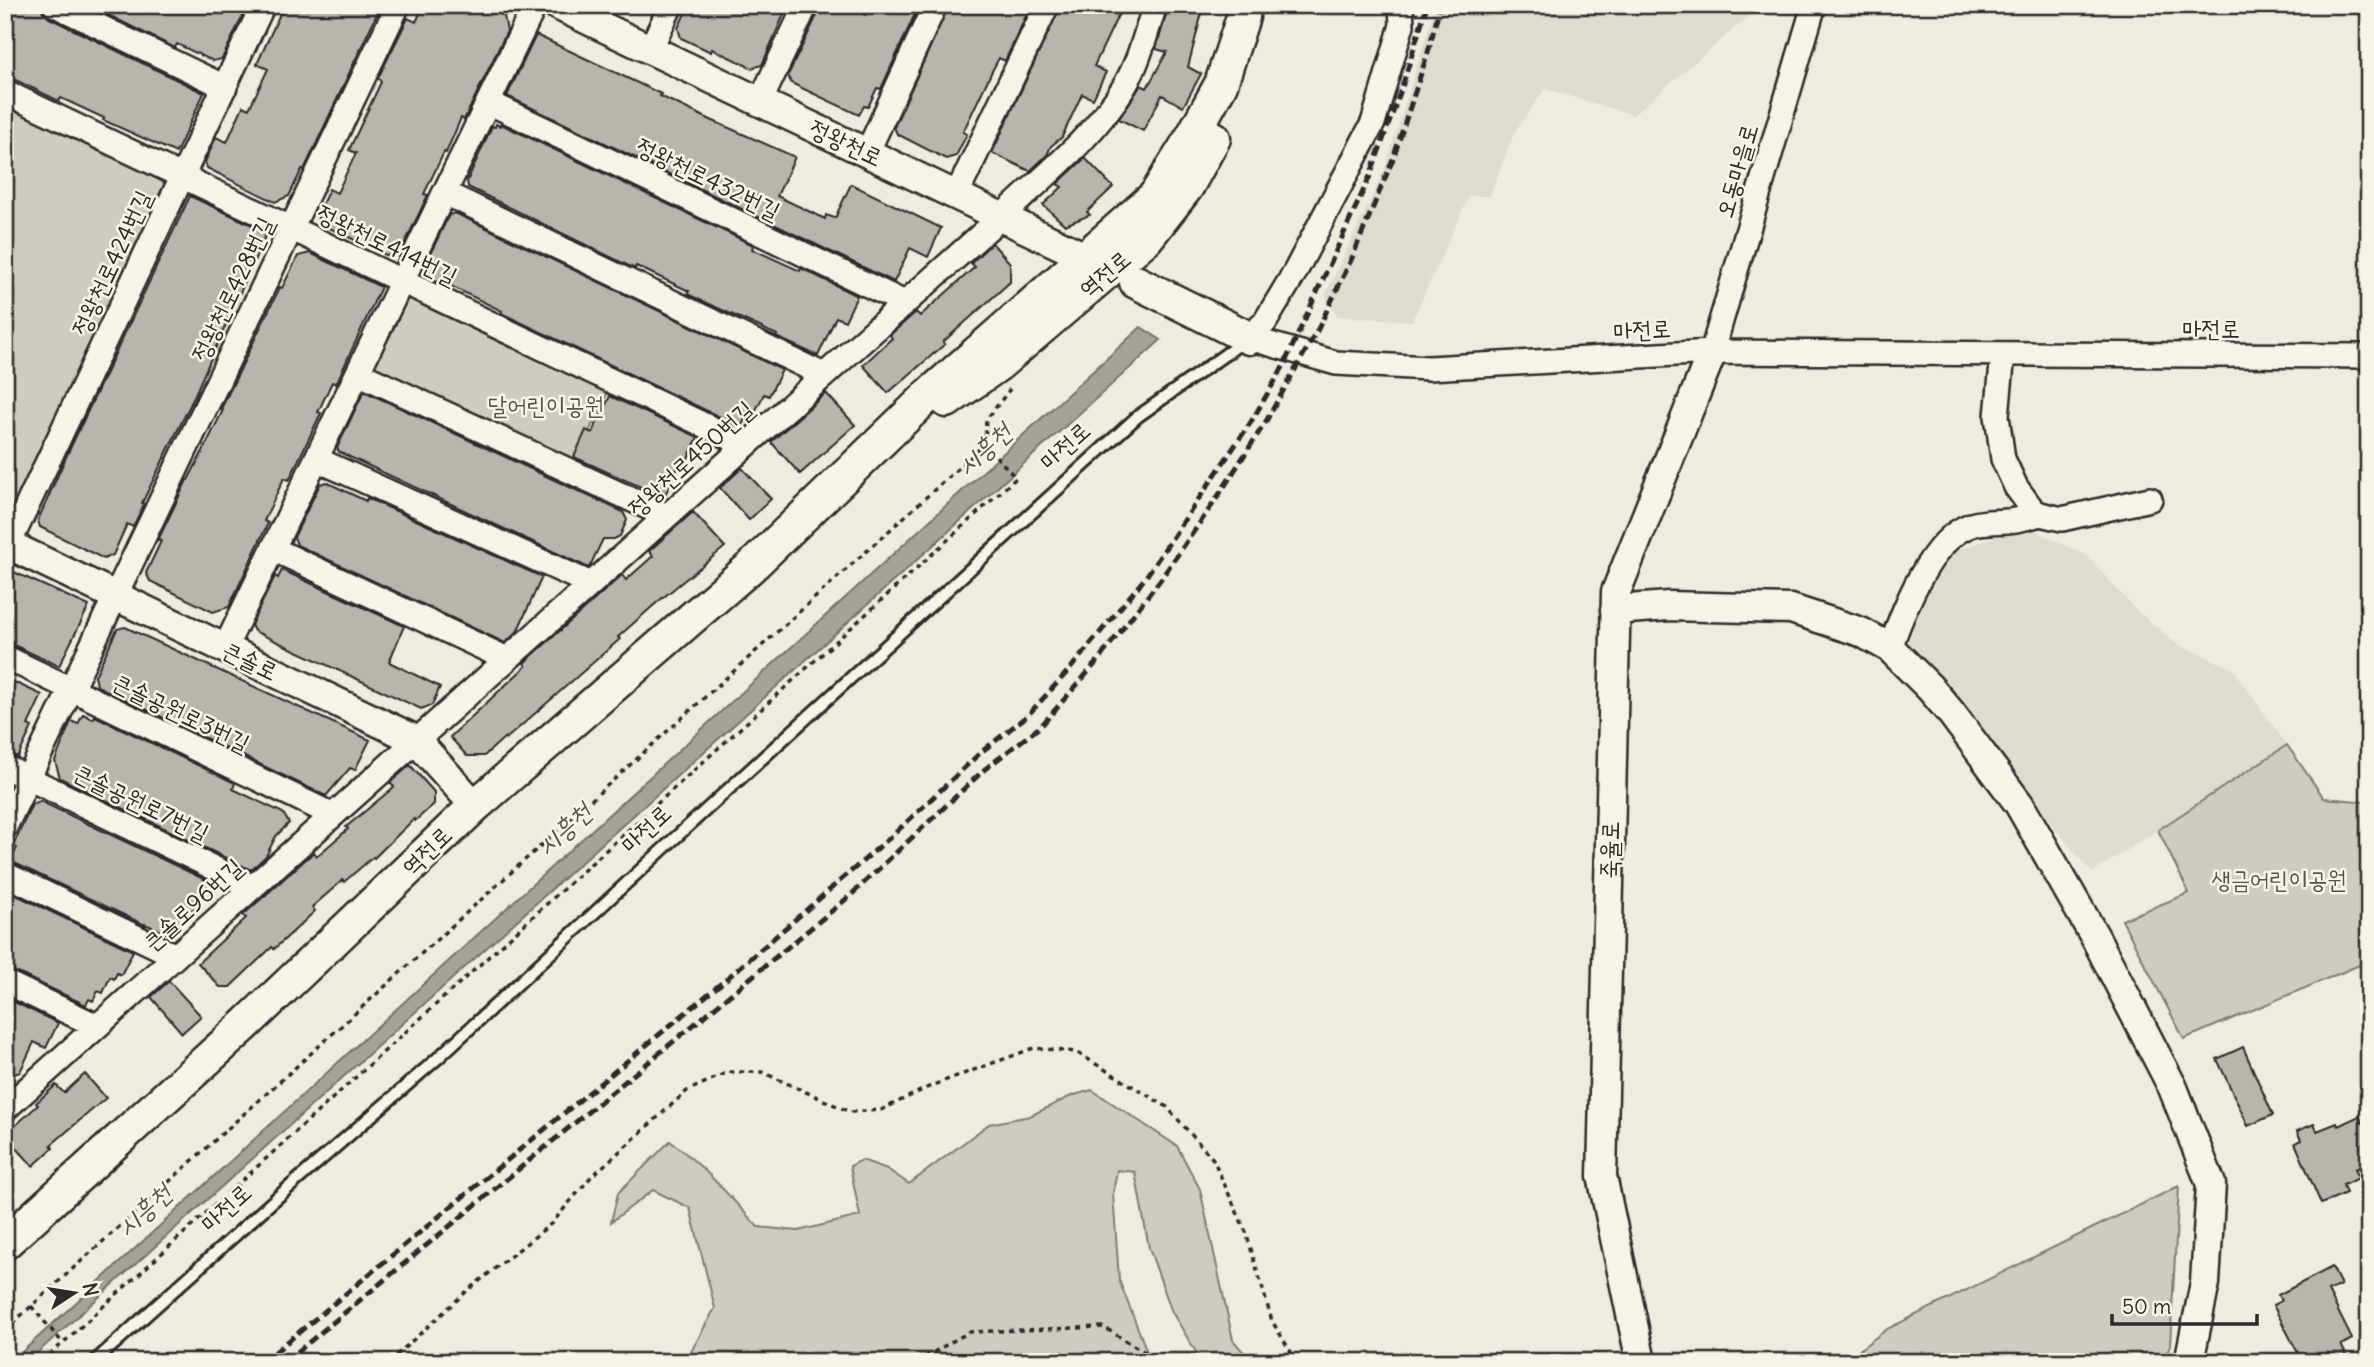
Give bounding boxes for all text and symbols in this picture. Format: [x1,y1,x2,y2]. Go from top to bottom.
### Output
street label: 정왕천로 [805,112,888,172]
street label: 오동마을로 [1708,120,1764,221]
street label: 정왕천로432번길 [632,130,785,226]
street label: 정왕천로424번길 [64,185,158,340]
street label: 정왕천로414번길 [312,197,463,291]
street label: 정왕천로428번길 [184,212,280,366]
street label: 역전로 [1073,243,1136,303]
street label: 마전로 [1612,313,1672,345]
street label: 마전로 [2182,313,2240,343]
park label: 달어린이공원 [488,390,604,420]
street label: 정왕천로450번길 [621,394,760,523]
water label: 시흥천 [949,413,1020,482]
street label: 마전로 [1033,415,1096,476]
street label: 큰솔로 [218,634,283,686]
street label: 큰솔공원로3번길 [108,666,255,758]
street label: 큰솔공원로7번길 [69,756,214,848]
water label: 시흥천 [529,793,600,862]
street label: 마전로 [614,798,677,859]
street label: 역전로 [395,819,458,881]
street label: 죽율로 [1593,821,1625,879]
street label: 큰솔로96번길 [136,852,249,957]
park label: 생금어린이공원 [2211,864,2347,894]
water label: 시흥천 [109,1174,180,1243]
street label: 마전로 [194,1177,257,1238]
north arrow [38,1258,108,1328]
text: N [78,1281,104,1298]
scale bar [2112,1283,2257,1327]
text: 50 m [2122,1293,2171,1320]

